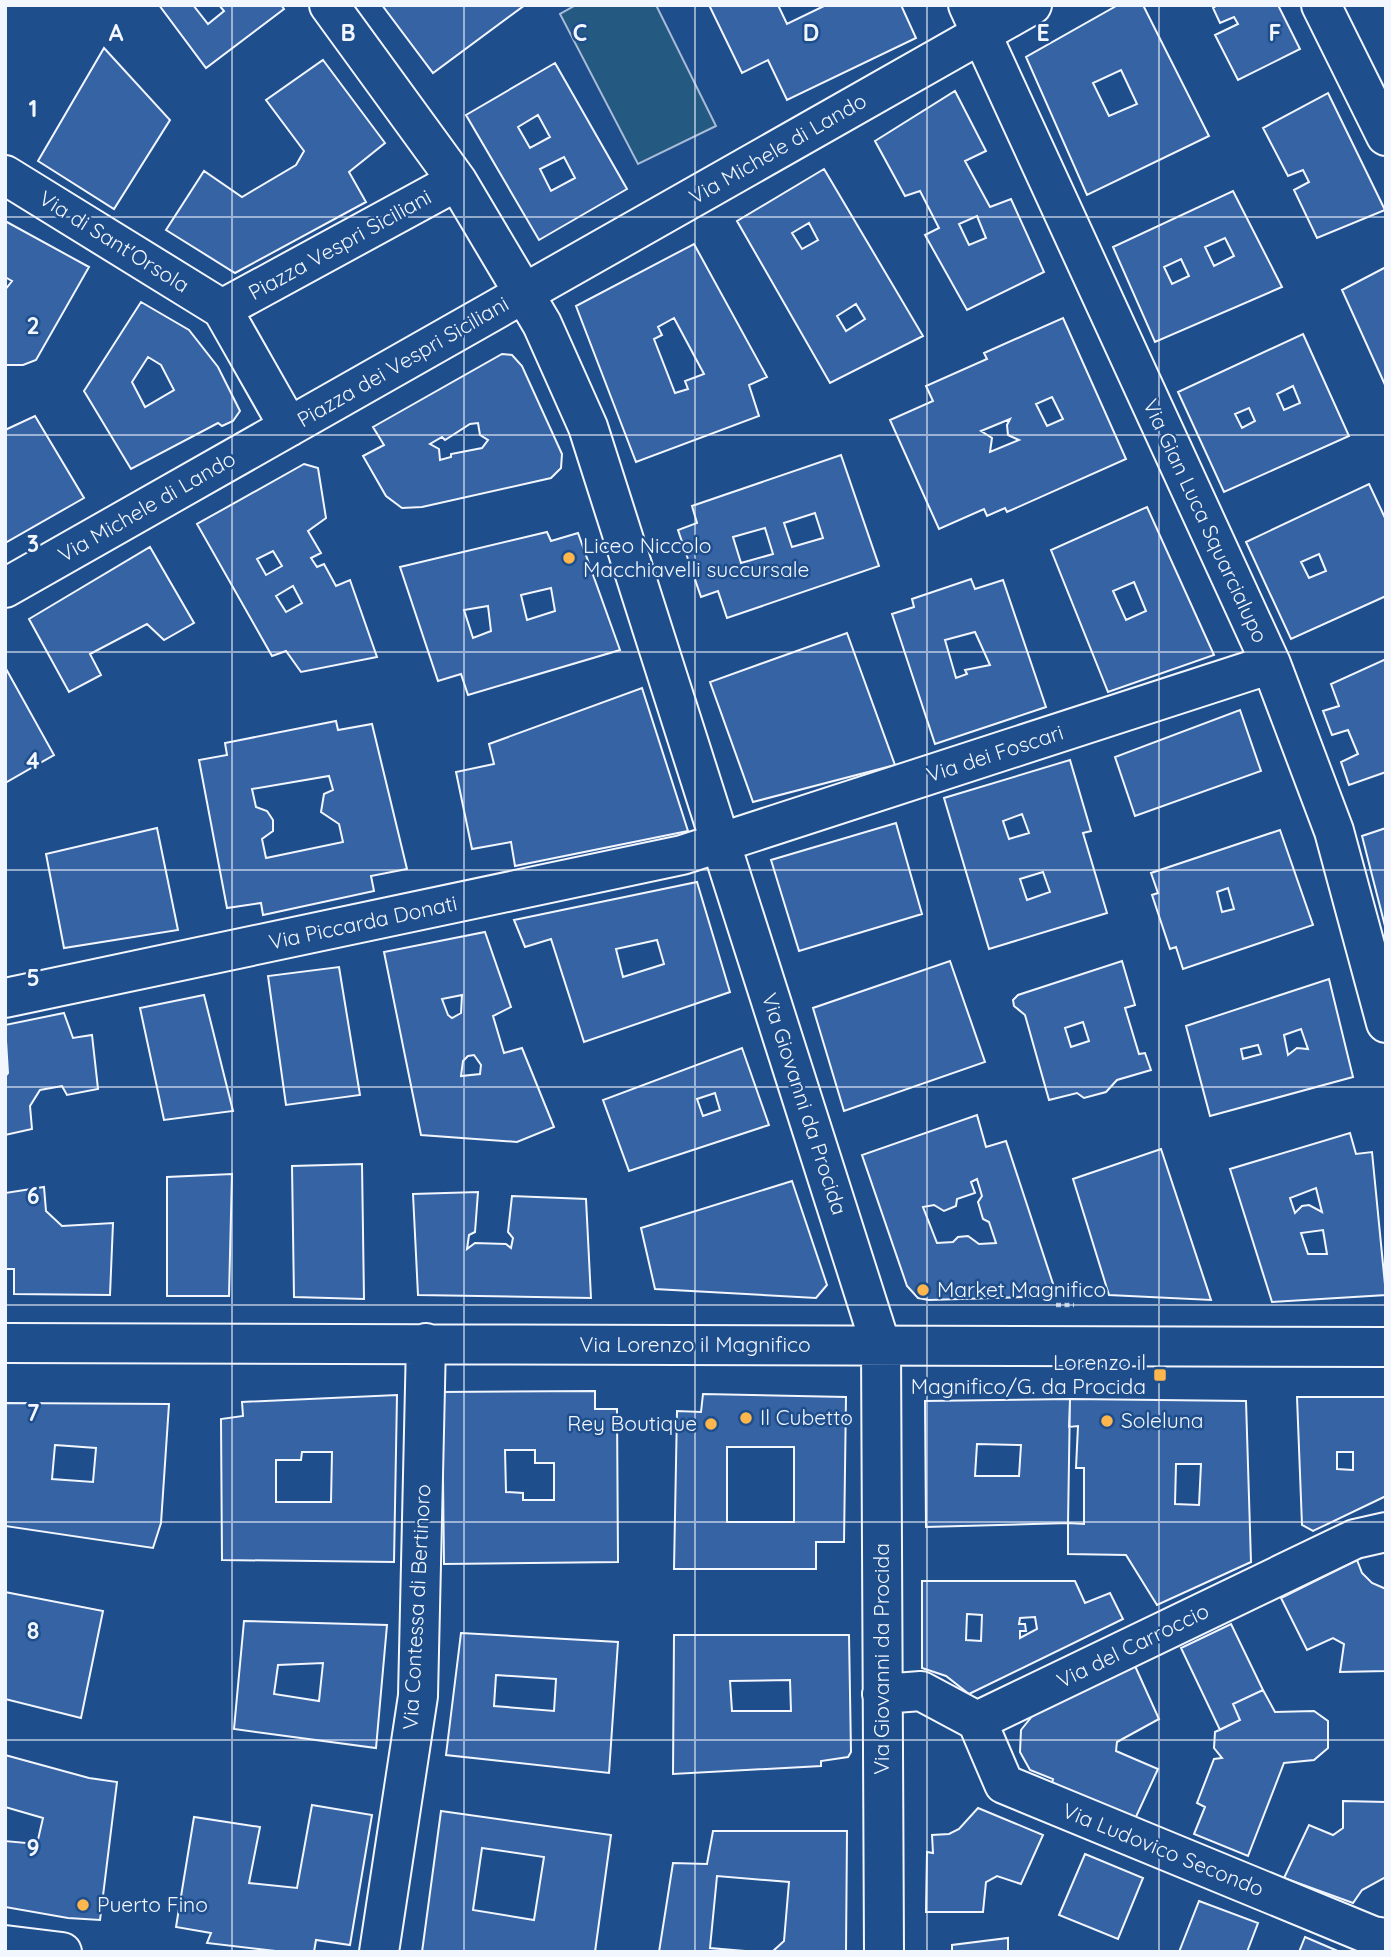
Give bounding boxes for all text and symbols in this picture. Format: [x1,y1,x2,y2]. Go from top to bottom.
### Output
text: A [109,18,124,47]
text: B [340,18,356,47]
text: C [573,18,587,47]
text: D [803,18,819,47]
text: E [1036,18,1050,47]
text: F [1269,18,1281,47]
street label: Via Michele di Lando [684,87,871,209]
text: 1 [29,94,37,123]
street label: Piazza Vespri Siciliani [244,183,435,305]
street label: Via di Sant'Orsola [35,185,194,298]
street label: Piazza dei Vespri Siciliani [292,290,513,432]
text: 2 [26,311,40,340]
street label: Via Gian Luca Squarcialupo [1138,395,1274,647]
street label: Via Michele di Lando [53,445,240,567]
text: 3 [27,529,39,558]
place label: Liceo Niccolo Macchiavelli succursale [583,532,809,582]
marker: Liceo Niccolo Macchiavelli succursale [561,550,577,566]
street label: Via dei Foscari [923,719,1066,787]
text: 4 [26,746,40,775]
street label: Via Piccarda Donati [266,889,459,955]
text: 5 [26,963,40,992]
street label: Via Giovanni da Procida [757,989,853,1218]
text: 6 [27,1181,39,1210]
place label: Market Magnifico [937,1276,1106,1302]
marker: Market Magnifico [915,1282,931,1298]
street label: Via Lorenzo il Magnifico [579,1331,811,1357]
place label: Lorenzo il Magnifico/G. da Procida [911,1349,1146,1399]
marker: Lorenzo il Magnifico/G. da Procida [1152,1367,1168,1383]
text: 7 [27,1398,40,1427]
place label: Il Cubetto [760,1404,853,1430]
place label: Soleluna [1121,1407,1204,1433]
place label: Rey Boutique [567,1410,697,1436]
marker: Il Cubetto [738,1410,754,1426]
marker: Soleluna [1099,1413,1115,1429]
marker: Rey Boutique [703,1416,719,1432]
street label: Via Contessa di Bertinoro [397,1483,435,1730]
street label: Via Giovanni da Procida [868,1543,894,1775]
street label: Via del Carroccio [1052,1597,1213,1693]
text: 8 [27,1616,39,1645]
street label: Via Ludovico Secondo [1059,1797,1268,1901]
text: 9 [26,1833,40,1862]
place label: Puerto Fino [97,1891,208,1917]
marker: Puerto Fino [75,1897,91,1913]

